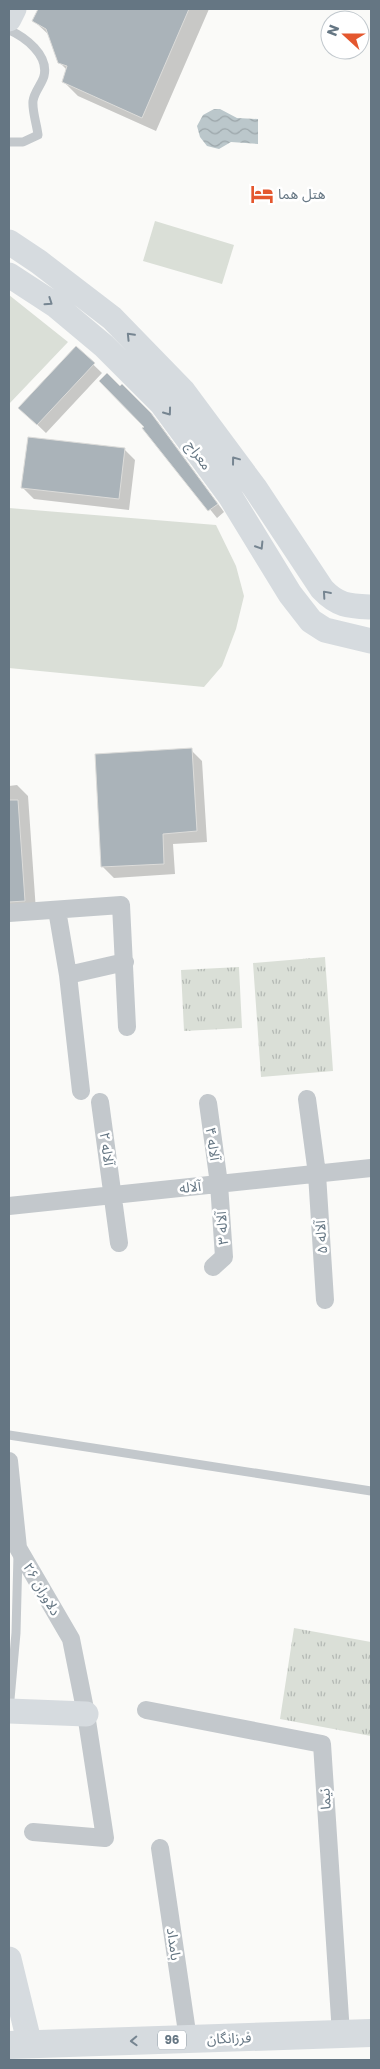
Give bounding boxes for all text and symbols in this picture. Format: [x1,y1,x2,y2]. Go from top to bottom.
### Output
north arrow [320,10,370,60]
text: N [322,22,344,39]
hotel icon: هتل هما [249,181,275,207]
place label: هتل هما [278,184,325,204]
one-way arrow [43,296,53,305]
one-way arrow [127,333,136,342]
one-way arrow [162,406,171,416]
street label: معراج [181,436,217,474]
one-way arrow [232,457,240,466]
one-way arrow [254,540,264,549]
one-way arrow [323,590,332,599]
street label: آلاله ۴ [201,1126,225,1163]
street label: آلاله ۲ [95,1131,119,1168]
street label: آلاله [178,1176,203,1198]
street label: آلاله ۳ [211,1210,233,1245]
street label: آلاله ۵ [310,1219,332,1254]
street label: دلاوران ۲۶ [18,1559,66,1620]
street label: نیما [314,1788,336,1810]
street label: بامداد [162,1926,186,1962]
street label: فرزانگان [206,2027,252,2049]
road number: 96 [158,2030,186,2050]
one-way arrow [130,2036,138,2046]

